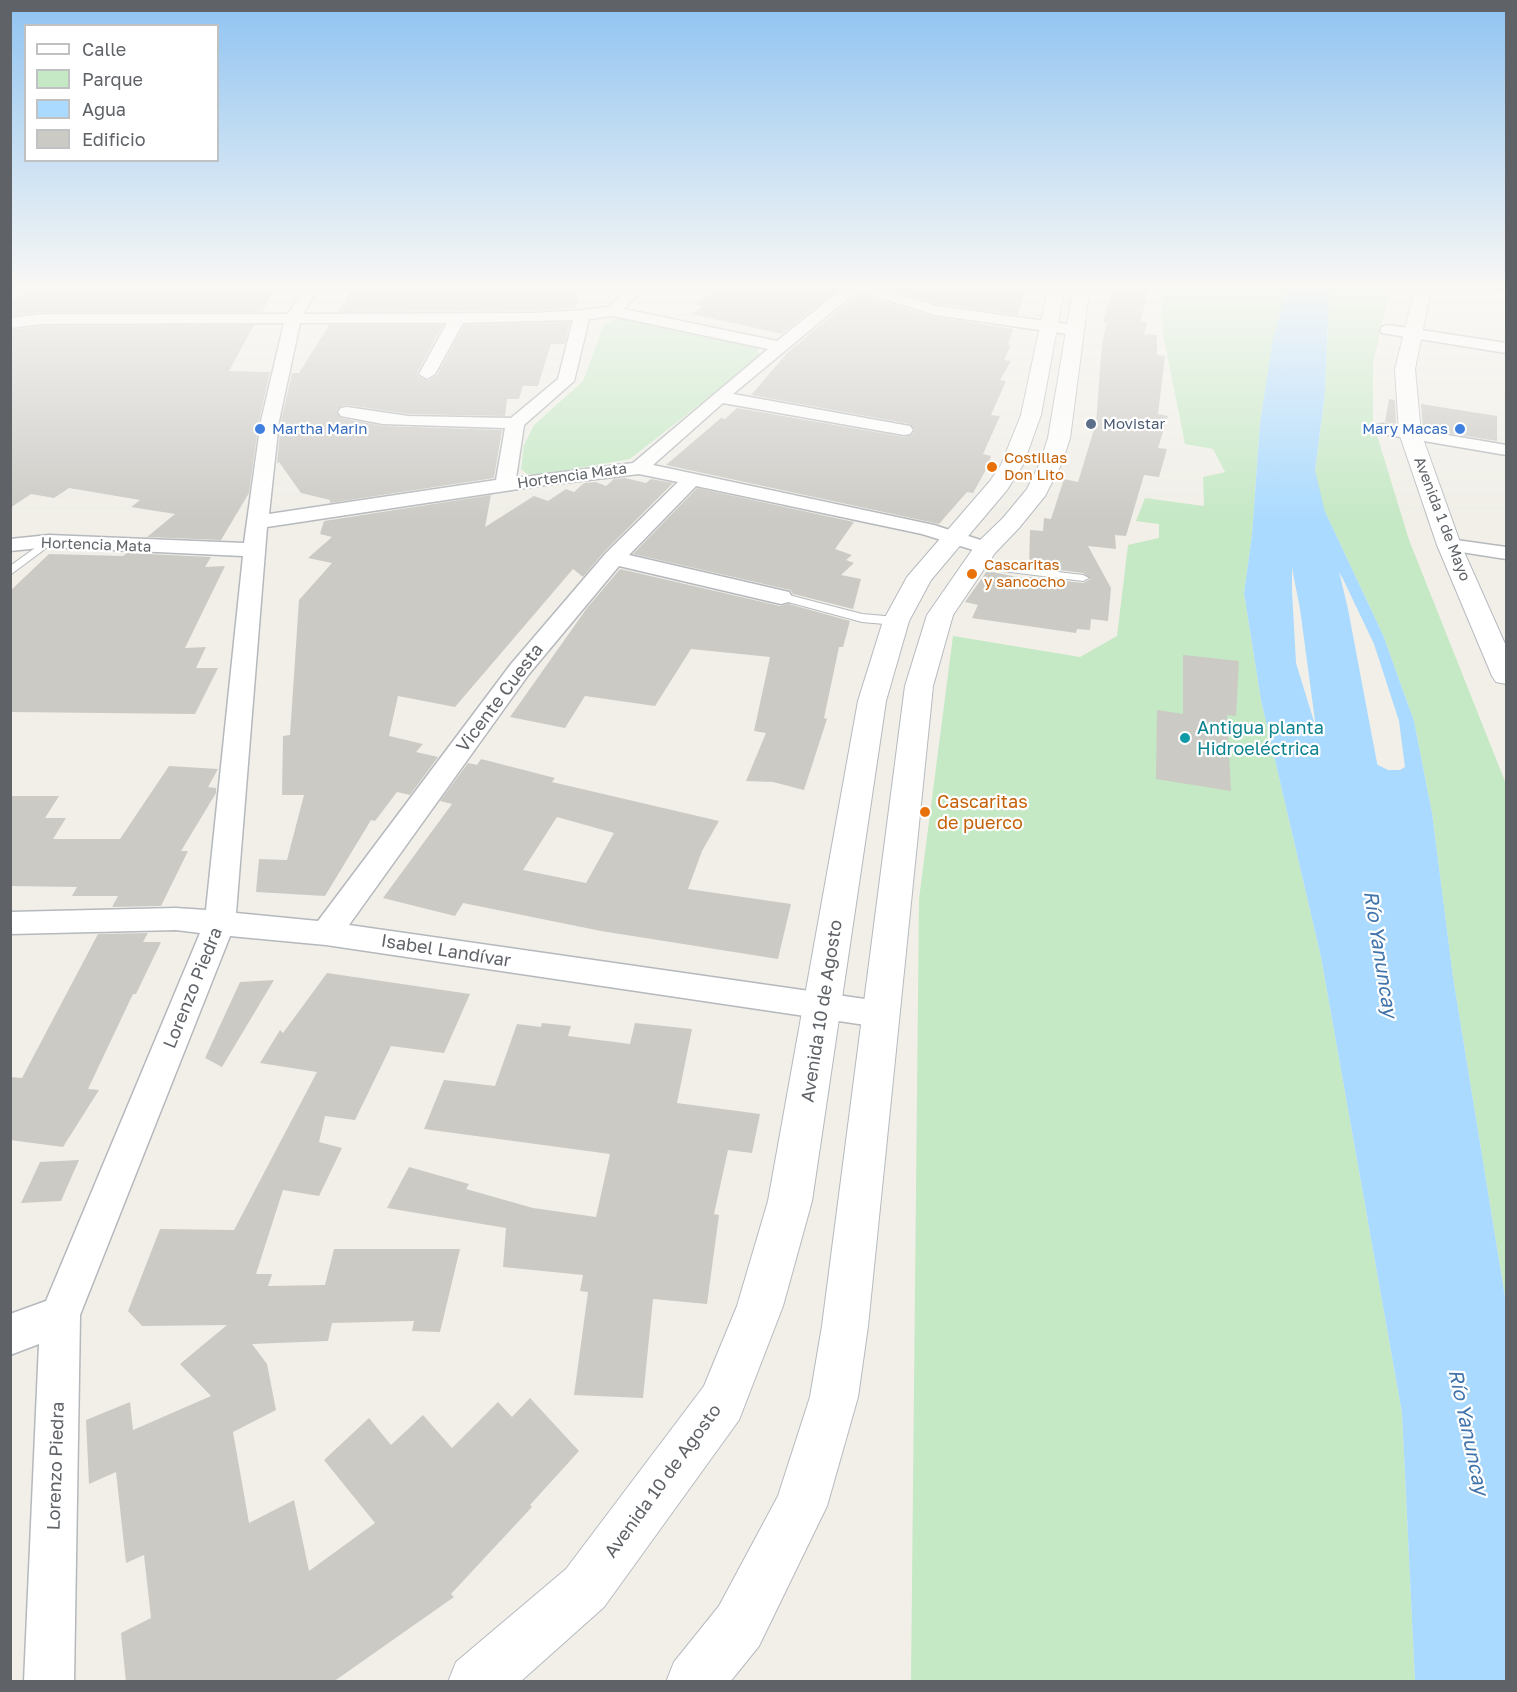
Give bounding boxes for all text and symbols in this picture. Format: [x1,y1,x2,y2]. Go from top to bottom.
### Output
legend [24,24,219,162]
text: Calle [82,38,126,60]
text: Parque [82,68,143,90]
text: Agua [82,98,126,120]
text: Edificio [82,128,146,150]
place label: Movistar [1103,415,1165,433]
marker: Movistar [1084,417,1098,431]
place label: Martha Marin [272,420,367,438]
place label: Mary Macas [1362,420,1448,438]
marker: Martha Marin [253,422,267,436]
marker: Mary Macas [1453,422,1467,436]
place label: Costillas Don Lito [1004,449,1067,484]
street label: Avenida 1 de Mayo [1410,454,1474,584]
street label: Hortencia Mata [516,459,628,493]
marker: Costillas Don Lito [985,460,999,474]
street label: Hortencia Mata [40,534,152,556]
place label: Cascaritas y sancocho [984,556,1065,591]
marker: Cascaritas y sancocho [965,567,979,581]
street label: Vicente Cuesta [452,639,548,757]
place label: Antigua planta Hidroeléctrica [1197,717,1324,760]
marker: Antigua planta Hidroeléctrica [1178,731,1192,745]
place label: Cascaritas de puerco [937,791,1028,834]
marker: Cascaritas de puerco [918,805,932,819]
water label: Río Yanuncay [1358,889,1402,1019]
street label: Avenida 10 de Agosto [797,918,847,1104]
street label: Lorenzo Piedra [159,924,227,1052]
street label: Isabel Landívar [379,930,513,972]
water label: Río Yanuncay [1443,1367,1493,1497]
street label: Avenida 10 de Agosto [600,1400,726,1562]
street label: Lorenzo Piedra [43,1401,69,1531]

